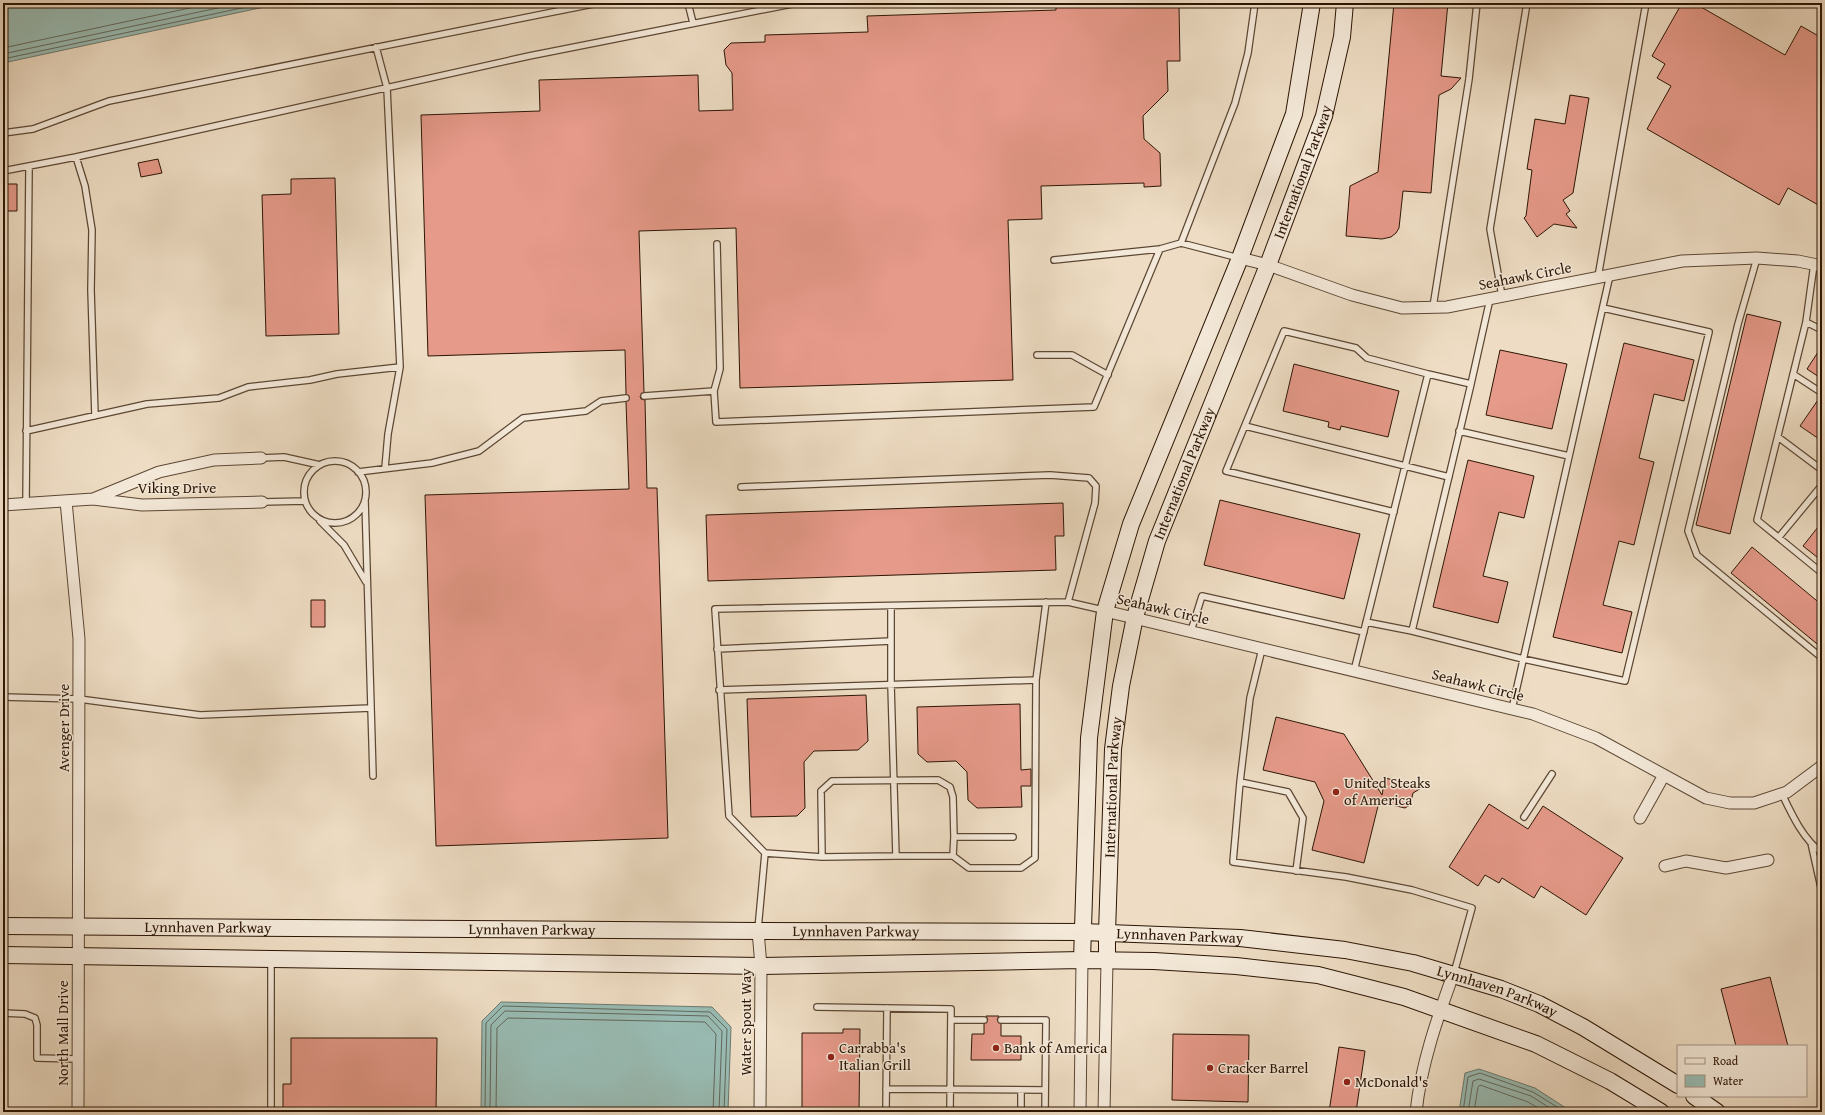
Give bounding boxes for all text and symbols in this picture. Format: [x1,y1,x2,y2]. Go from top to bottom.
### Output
street label: International Parkway [1268,102,1336,242]
street label: Seahawk Circle [1477,256,1573,295]
street label: International Parkway [1148,403,1220,543]
street label: Viking Drive [138,477,216,498]
street label: Seahawk Circle [1115,588,1211,629]
street label: Seahawk Circle [1430,663,1526,706]
street label: Avenger Drive [53,684,74,772]
street label: International Parkway [1098,715,1127,858]
place label: United Steaks of America [1344,772,1431,810]
marker: United Steaks of America [1331,787,1341,797]
street label: Lynnhaven Parkway [144,916,272,938]
street label: Lynnhaven Parkway [468,918,596,940]
street label: Lynnhaven Parkway [792,920,920,941]
street label: Lynnhaven Parkway [1116,922,1244,948]
street label: Lynnhaven Parkway [1435,960,1562,1022]
street label: Water Spout Way [735,968,756,1076]
street label: North Mall Drive [52,980,73,1086]
place label: Carrabba's Italian Grill [839,1037,911,1075]
place label: Bank of America [1004,1037,1107,1058]
marker: Bank of America [991,1043,1001,1053]
legend [1677,1045,1807,1097]
marker: Carrabba's Italian Grill [826,1052,836,1062]
text: Road [1713,1052,1739,1069]
place label: Cracker Barrel [1218,1057,1309,1078]
marker: Cracker Barrel [1205,1063,1215,1073]
place label: McDonald's [1355,1071,1428,1092]
text: Water [1713,1072,1743,1089]
marker: McDonald's [1342,1077,1352,1087]

